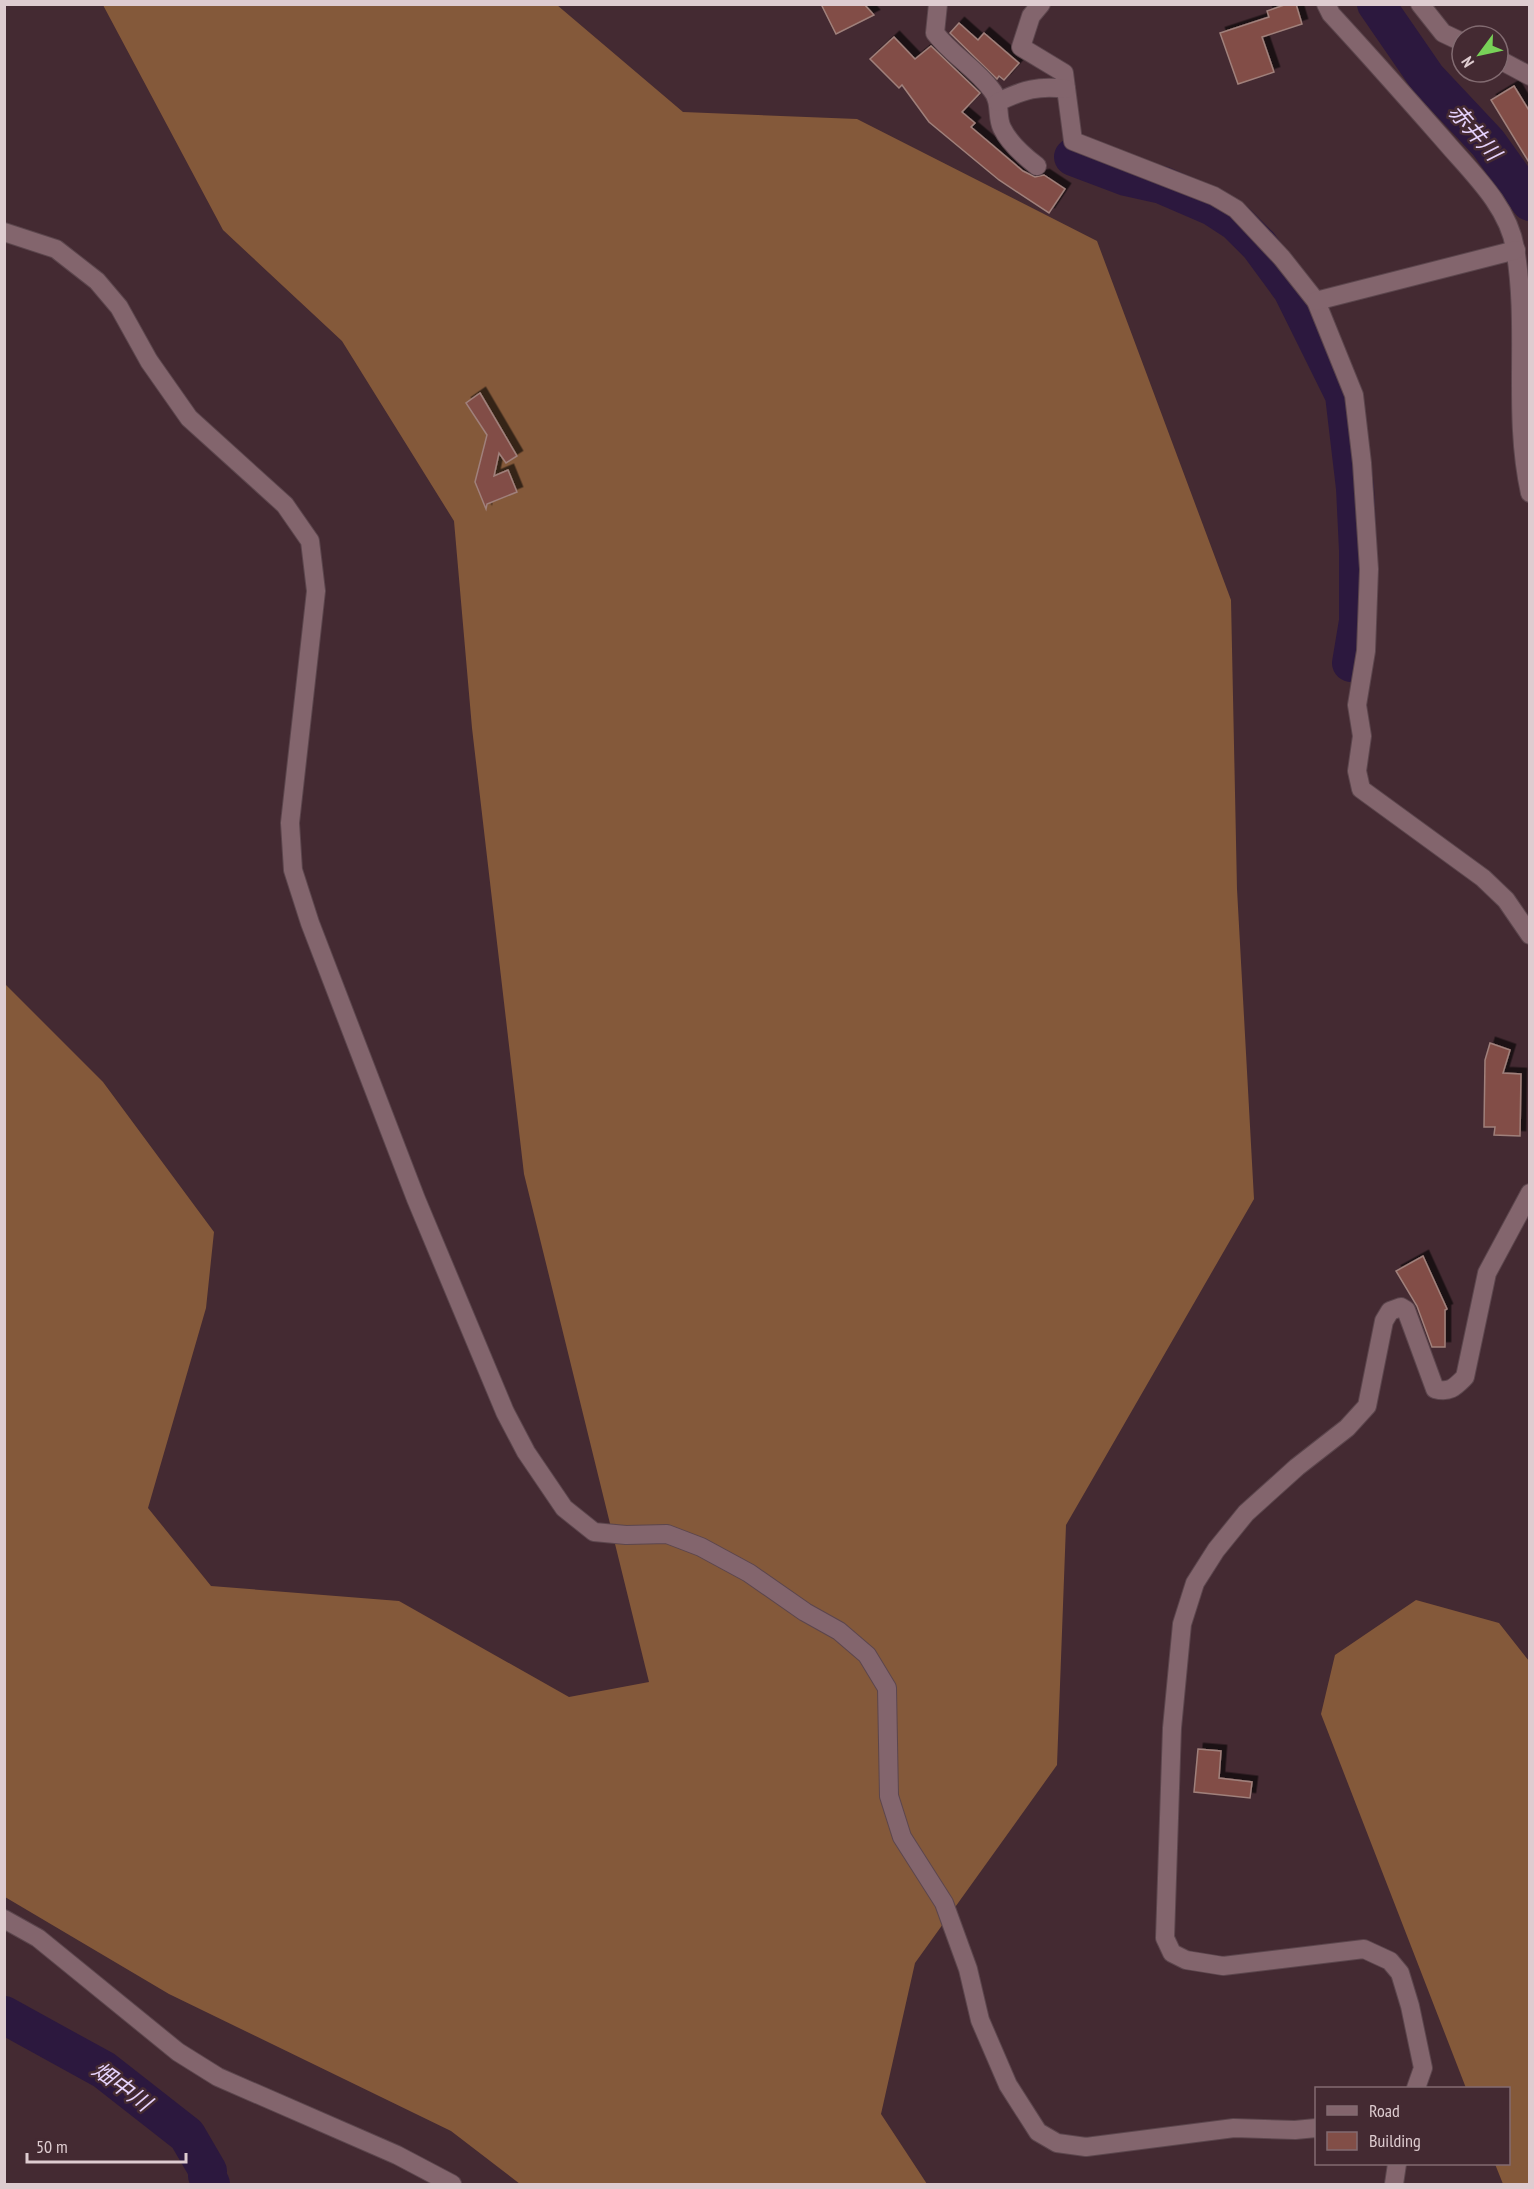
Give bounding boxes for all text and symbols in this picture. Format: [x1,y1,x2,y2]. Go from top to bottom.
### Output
north arrow [1450,24,1510,84]
text: N [1457,53,1478,71]
water label: 赤井川 [1443,98,1509,168]
water label: 畑中川 [87,2055,159,2118]
legend [1315,2087,1510,2165]
text: Road [1369,2099,1400,2122]
scale bar [27,2126,186,2164]
text: Building [1369,2129,1421,2152]
text: 50 m [36,2135,68,2158]

